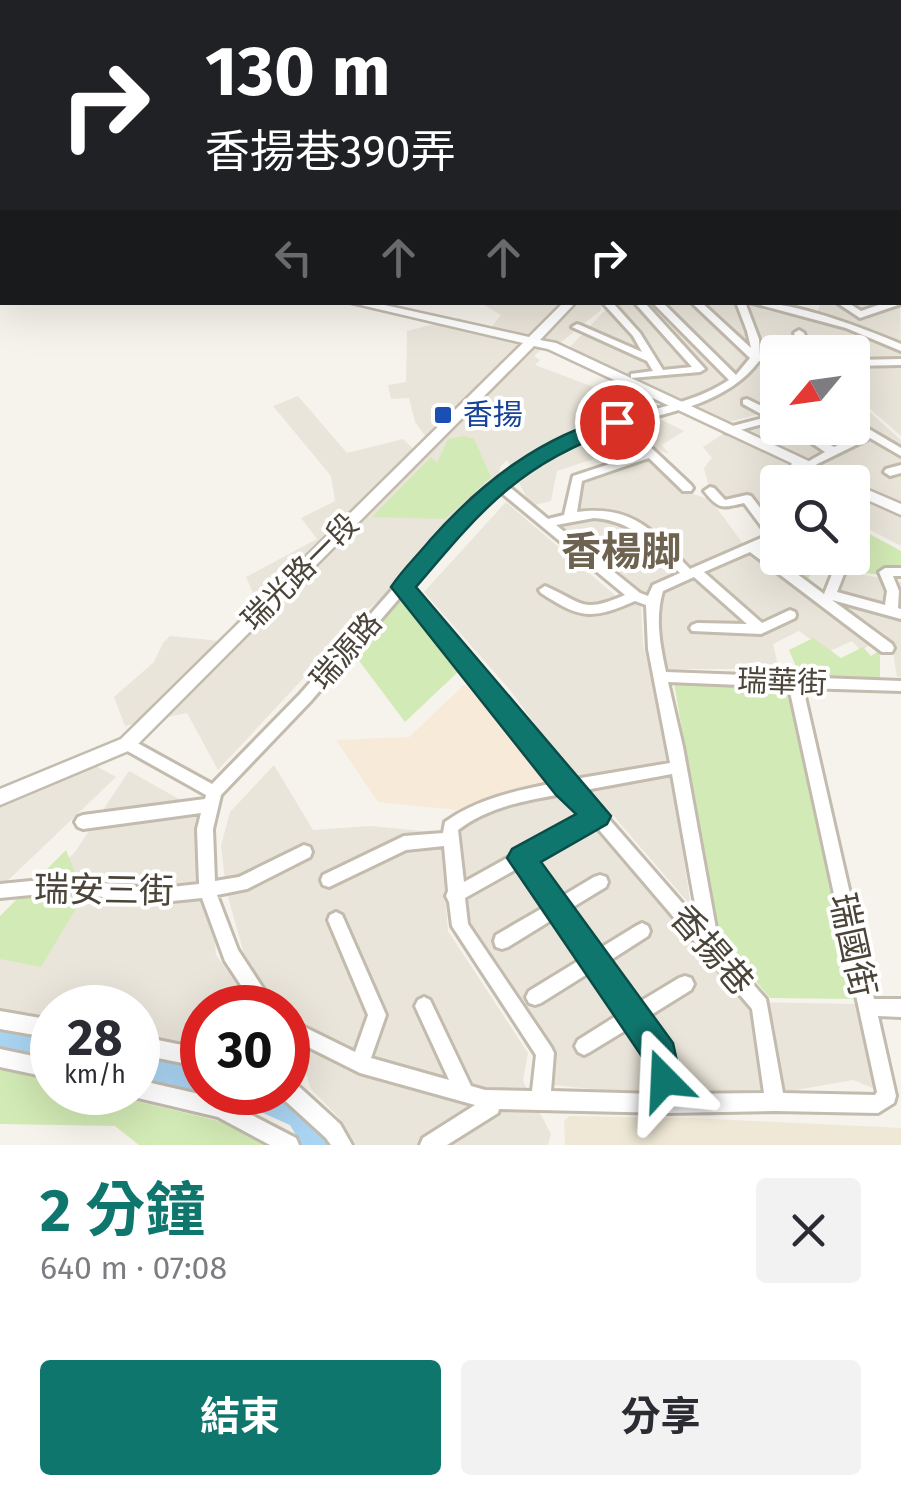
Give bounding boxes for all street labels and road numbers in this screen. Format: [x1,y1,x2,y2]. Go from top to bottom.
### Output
street label: 瑞光路一段 [234,506,366,638]
street label: 瑞源路 [303,605,389,697]
street label: 瑞華街 [736,662,828,702]
street label: 瑞安三街 [34,868,174,912]
street label: 瑞國街 [822,889,884,1001]
street label: 香揚巷 [662,897,762,1003]

